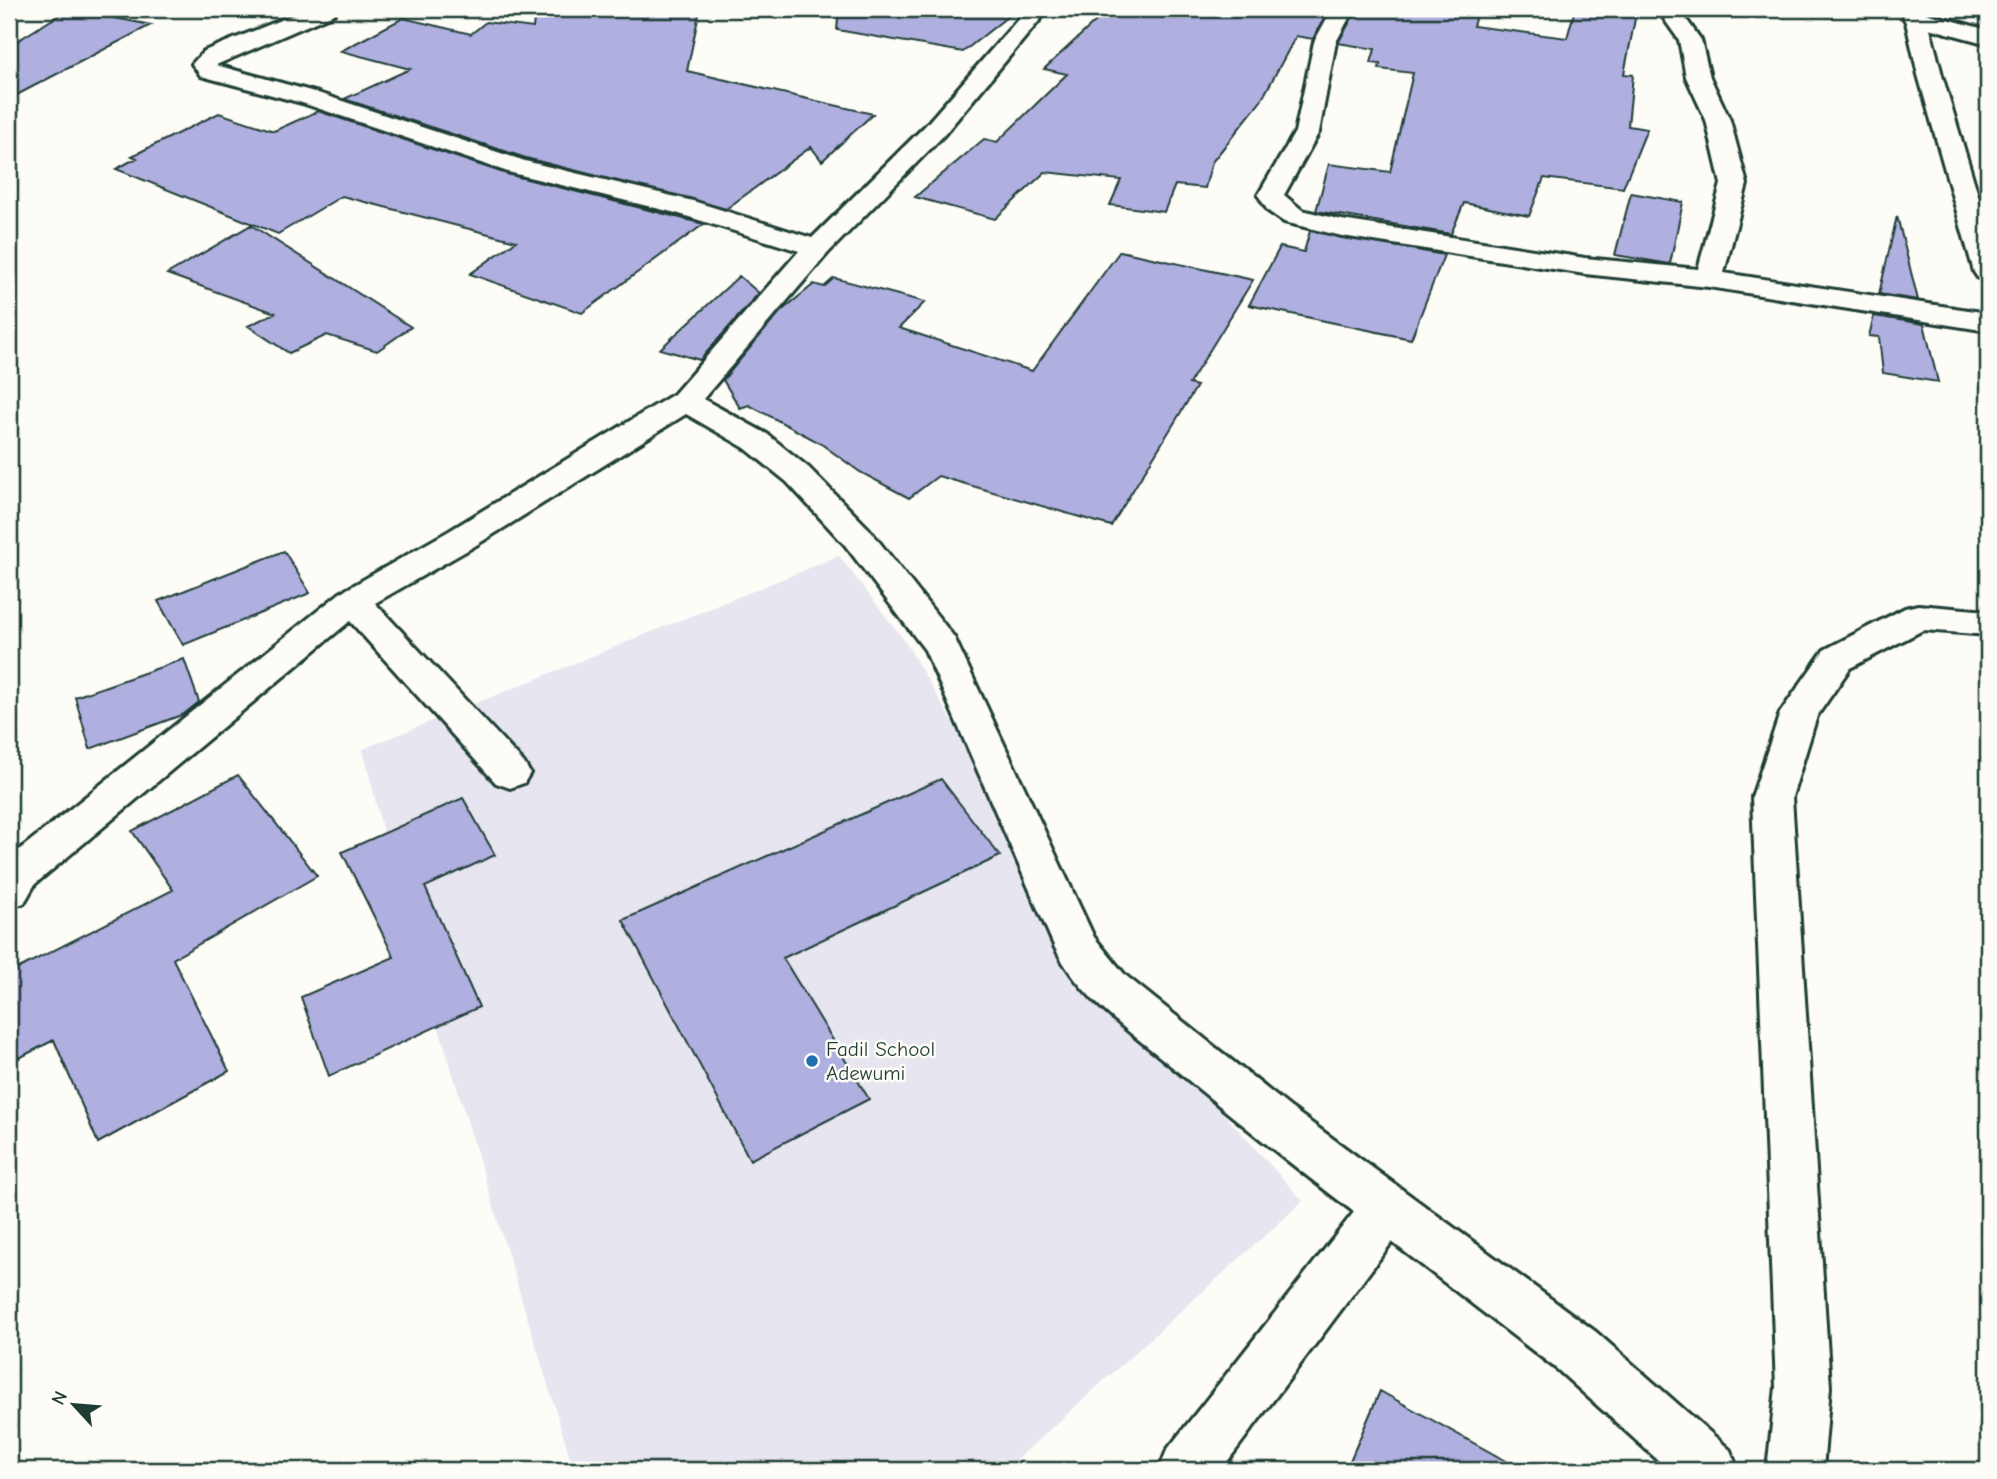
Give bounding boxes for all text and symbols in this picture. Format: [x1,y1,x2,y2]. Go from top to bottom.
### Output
place label: Fadil School Adewumi [826,1037,935,1085]
marker: Fadil School Adewumi [804,1053,820,1069]
north arrow [38,1370,108,1440]
text: N [47,1388,72,1408]

